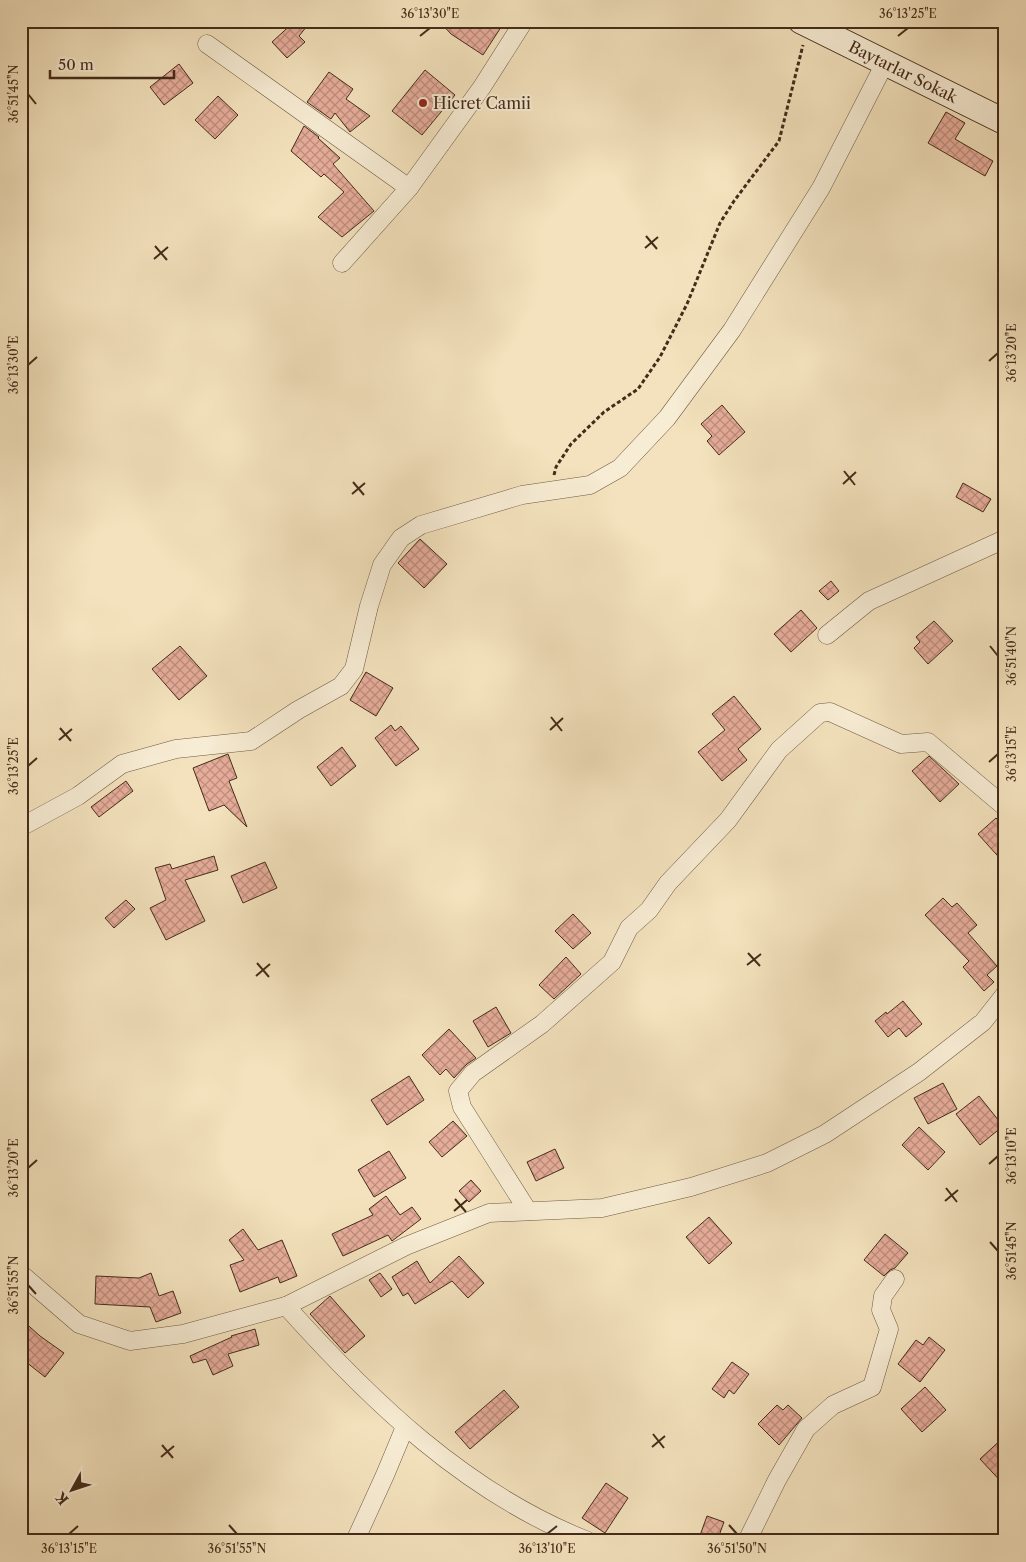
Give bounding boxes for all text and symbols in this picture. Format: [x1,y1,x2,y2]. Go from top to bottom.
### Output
text: 36°13'30"E [401,6,459,21]
text: 36°13'25"E [879,6,937,21]
street label: Baytarlar Sokak [845,36,962,107]
scale bar [50,48,174,80]
text: 50 m [58,55,94,74]
text: 36°51'45"N [6,65,21,123]
place label: Hicret Camii [433,93,531,113]
marker: Hicret Camii [417,97,429,109]
text: 36°13'20"E [1004,324,1019,382]
text: 36°13'30"E [6,336,21,394]
text: 36°51'40"N [1004,626,1019,686]
text: 36°13'15"E [1004,726,1019,782]
text: 36°13'25"E [6,737,21,795]
text: 36°13'10"E [1004,1128,1019,1184]
text: 36°13'20"E [6,1139,21,1197]
text: 36°51'45"N [1004,1222,1019,1280]
text: 36°51'55"N [6,1256,21,1314]
north arrow [48,1464,98,1514]
text: K [51,1488,73,1508]
text: 36°13'15"E [41,1541,97,1556]
text: 36°51'55"N [208,1541,266,1556]
text: 36°13'10"E [519,1541,575,1556]
text: 36°51'50"N [707,1541,767,1556]

